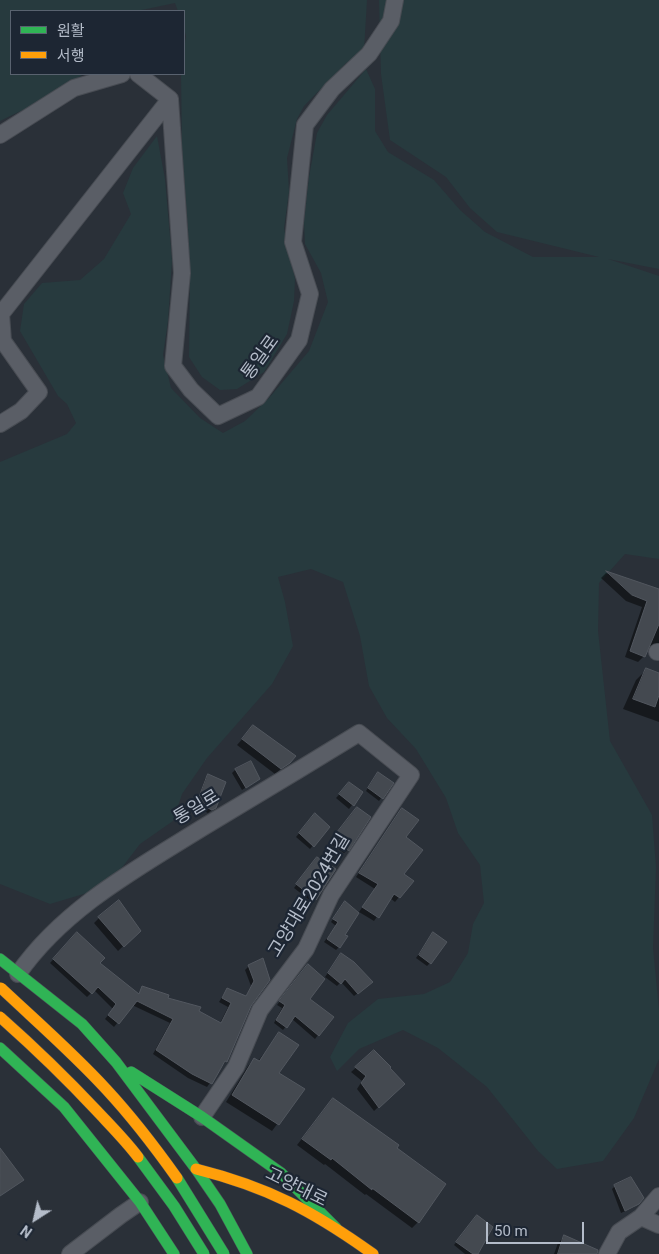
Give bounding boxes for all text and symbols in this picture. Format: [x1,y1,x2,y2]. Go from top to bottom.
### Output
legend [10,10,185,75]
text: 원활 [57,22,85,40]
text: 서행 [57,47,85,65]
street label: 통일로 [238,332,284,384]
street label: 통일로 [170,786,224,830]
street label: 고양대로2024번길 [265,831,355,961]
street label: 고양대로 [261,1164,331,1212]
north arrow [10,1194,60,1244]
scale bar [489,1212,586,1244]
text: N [18,1222,35,1241]
text: 50 m [494,1222,528,1240]

